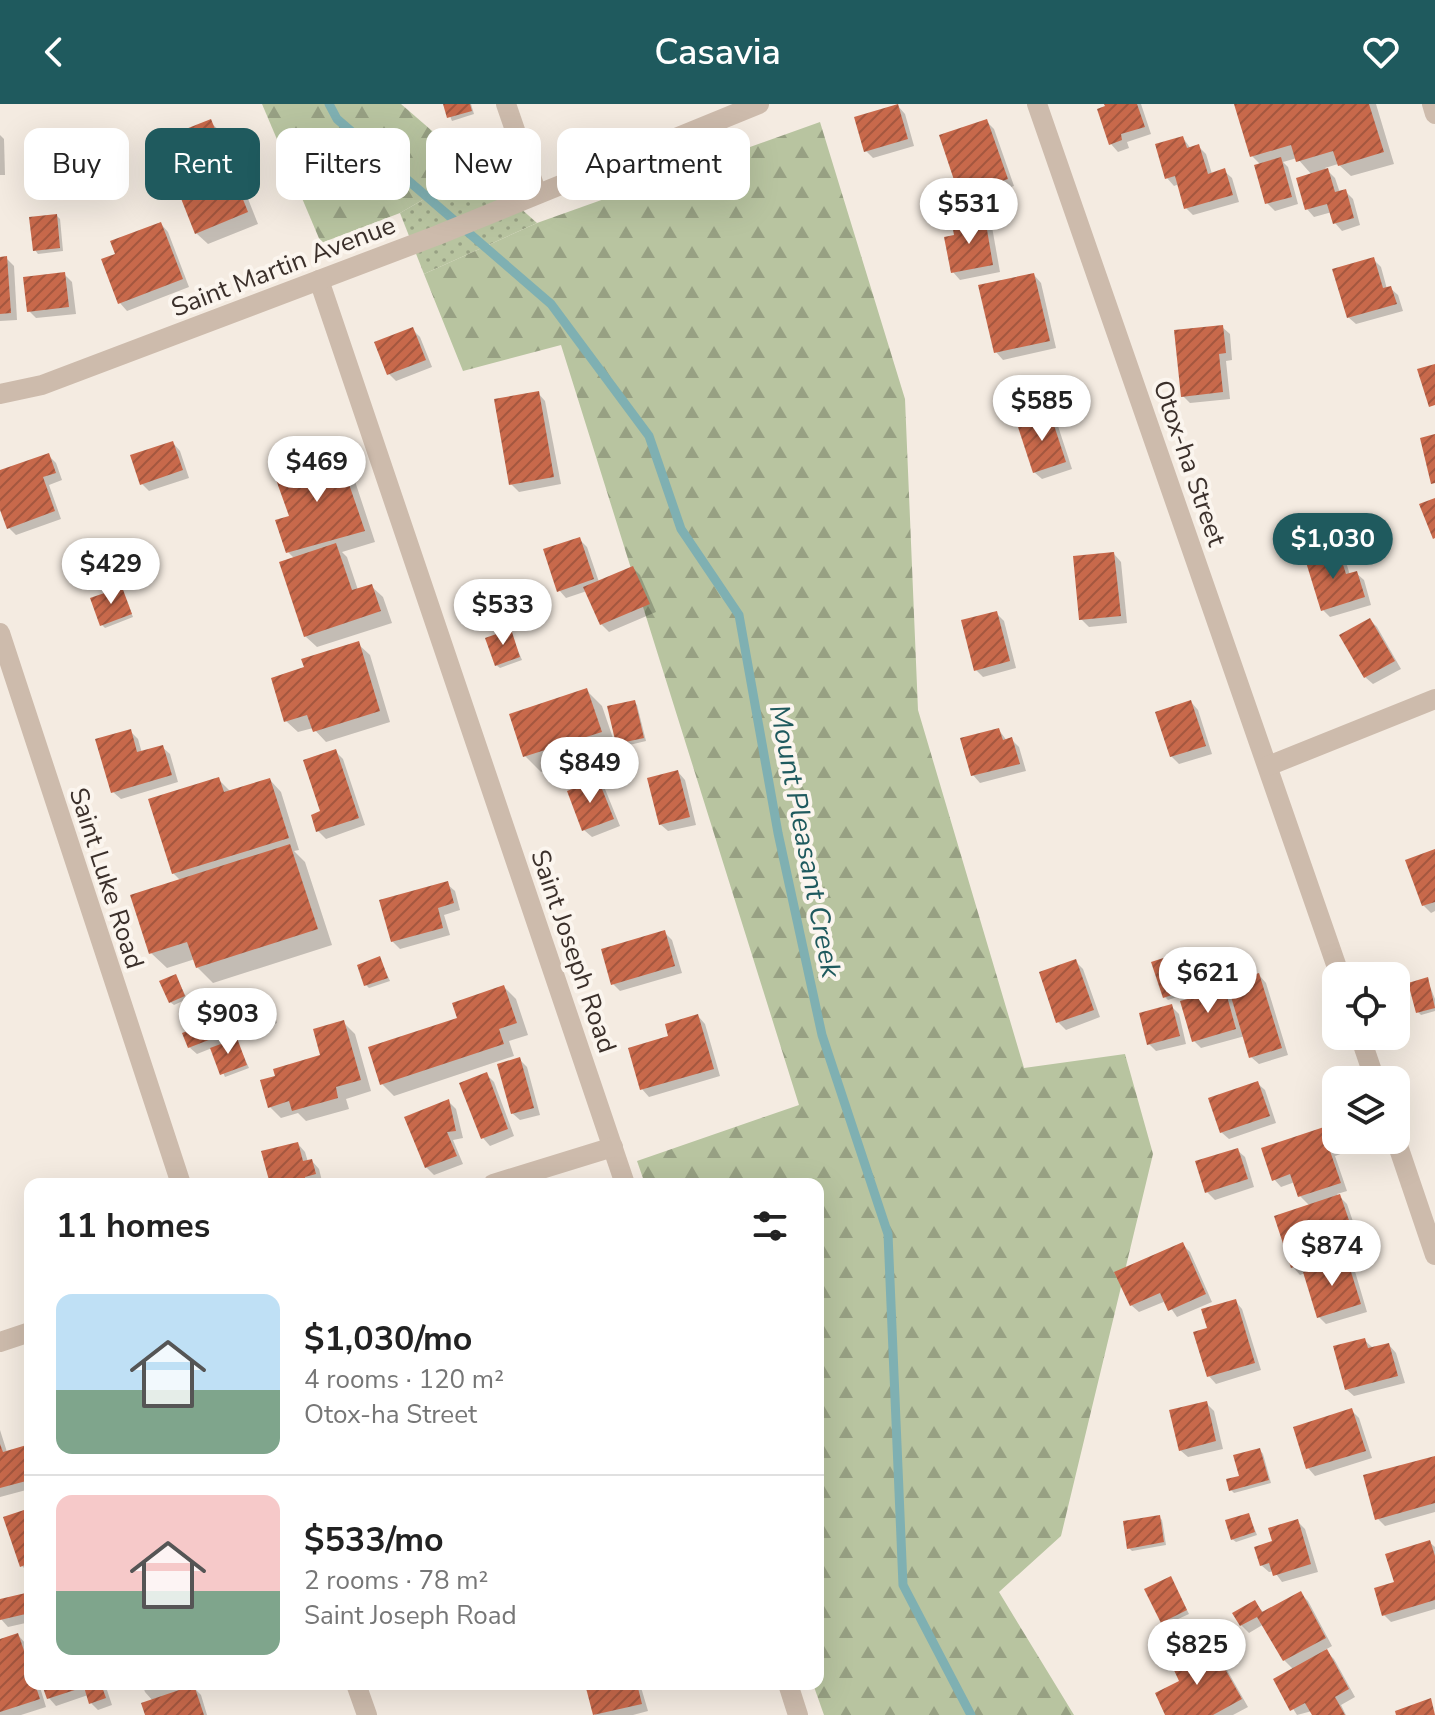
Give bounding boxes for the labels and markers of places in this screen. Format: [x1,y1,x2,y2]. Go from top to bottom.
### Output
pin: $531 [922,178,1016,246]
pin: $585 [995,375,1089,443]
pin: $469 [270,436,364,504]
pin: $1,030 [1268,513,1398,581]
pin: $429 [64,538,158,606]
pin: $533 [456,579,550,647]
pin: $849 [543,737,637,805]
pin: $621 [1161,947,1255,1015]
pin: $903 [181,988,275,1056]
pin: $874 [1285,1220,1379,1288]
pin: $825 [1150,1619,1244,1687]

